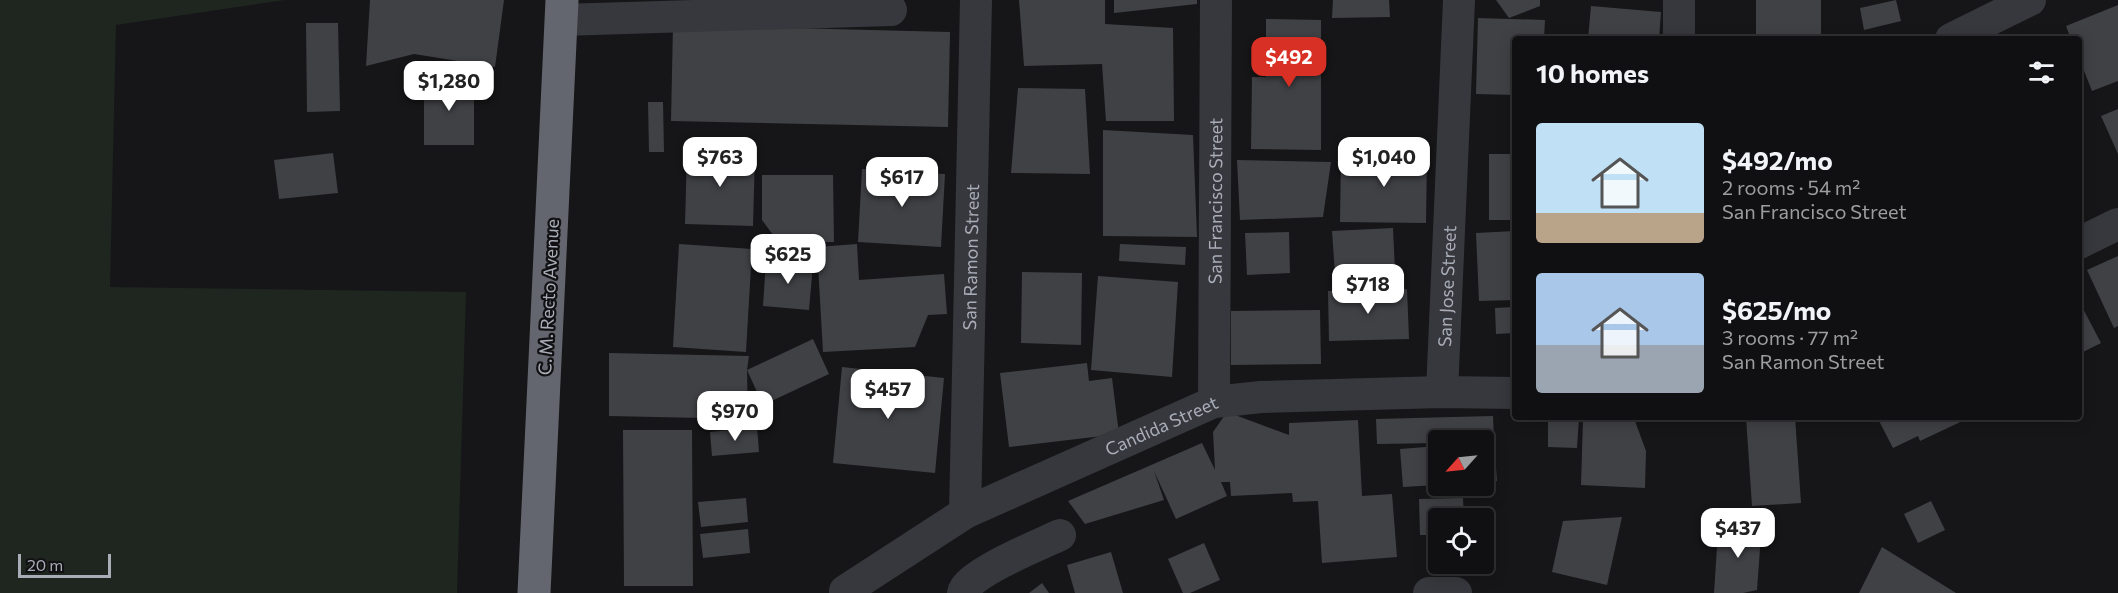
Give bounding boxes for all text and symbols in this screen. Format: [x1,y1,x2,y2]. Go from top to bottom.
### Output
pin: $492 [1253,37,1325,88]
text: $492 [1265,44,1313,68]
icon: filters [2025,56,2058,89]
text: 10 homes [1536,57,1649,88]
pin: $1,280 [400,61,498,112]
text: $1,280 [418,68,480,92]
street label: San Francisco Street [1204,118,1226,284]
pin: $763 [684,137,756,188]
pin: $1,040 [1335,137,1433,188]
text: $763 [697,144,743,168]
text: $1,040 [1352,144,1416,168]
text: $492/mo [1722,144,1833,175]
icon: home [1584,147,1656,219]
pin: $617 [866,157,938,208]
text: $617 [880,164,924,188]
text: 2 rooms · 54 m² [1722,175,1860,199]
street label: San Ramon Street [958,184,983,330]
text: San Francisco Street [1722,199,1907,223]
street label: C. M. Recto Avenue [533,218,563,376]
street label: San Jose Street [1433,225,1460,347]
pin: $625 [752,234,824,285]
text: $625 [765,241,811,265]
pin: $718 [1332,264,1404,315]
text: $718 [1346,271,1390,295]
text: $625/mo [1722,294,1831,325]
icon: home [1584,297,1656,369]
text: 3 rooms · 77 m² [1722,325,1858,349]
text: San Ramon Street [1722,349,1885,373]
pin: $457 [852,369,924,420]
text: $457 [865,376,911,400]
pin: $970 [699,391,771,442]
street label: Candida Street [1101,391,1221,460]
text: $970 [711,398,759,422]
north arrow [1428,430,1494,496]
map controls [1428,430,1494,574]
button: locate [1428,508,1494,574]
pin: $437 [1702,508,1774,559]
text: $437 [1715,515,1761,539]
scale bar [18,551,111,578]
text: 20 m [27,555,63,574]

